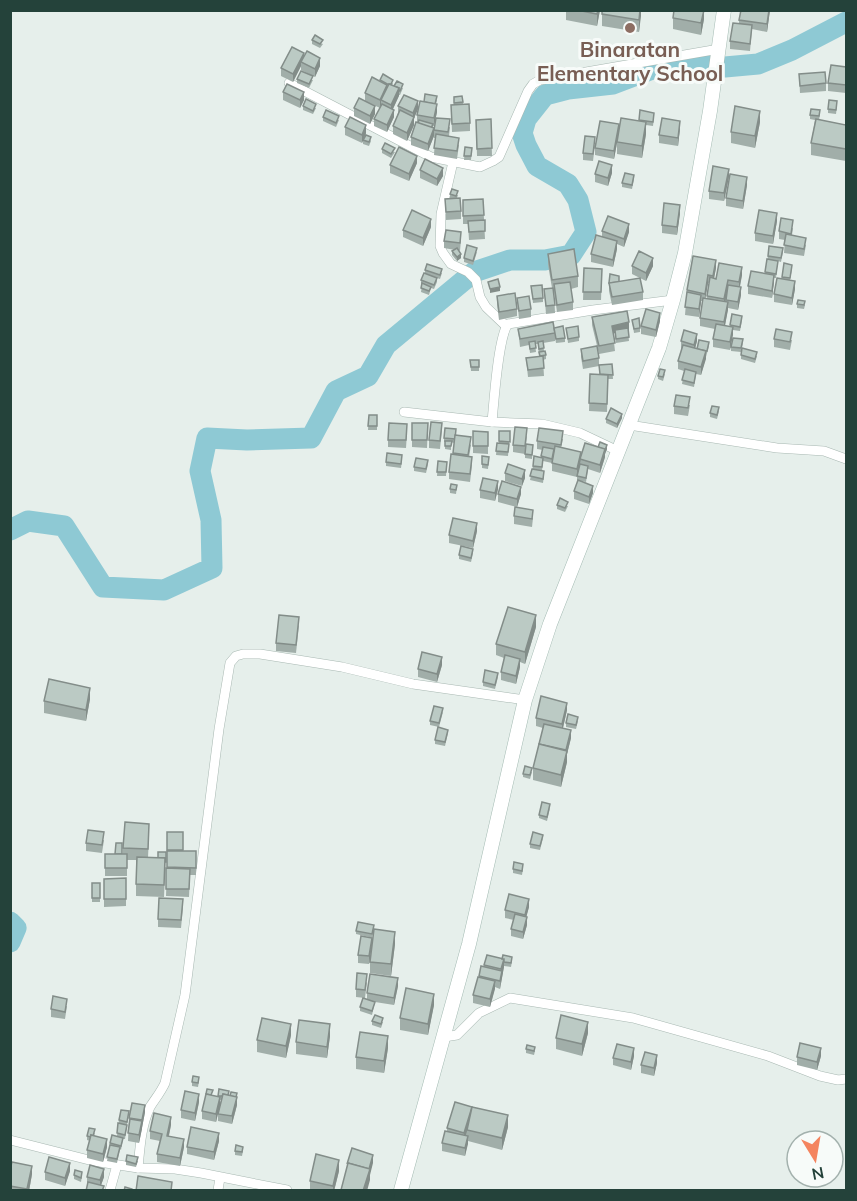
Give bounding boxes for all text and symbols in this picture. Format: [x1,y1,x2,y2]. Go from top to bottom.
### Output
marker: Binaratan Elementary School [623,21,637,35]
place label: Binaratan Elementary School [537,36,723,86]
north arrow [785,1129,845,1189]
text: N [810,1163,826,1185]

